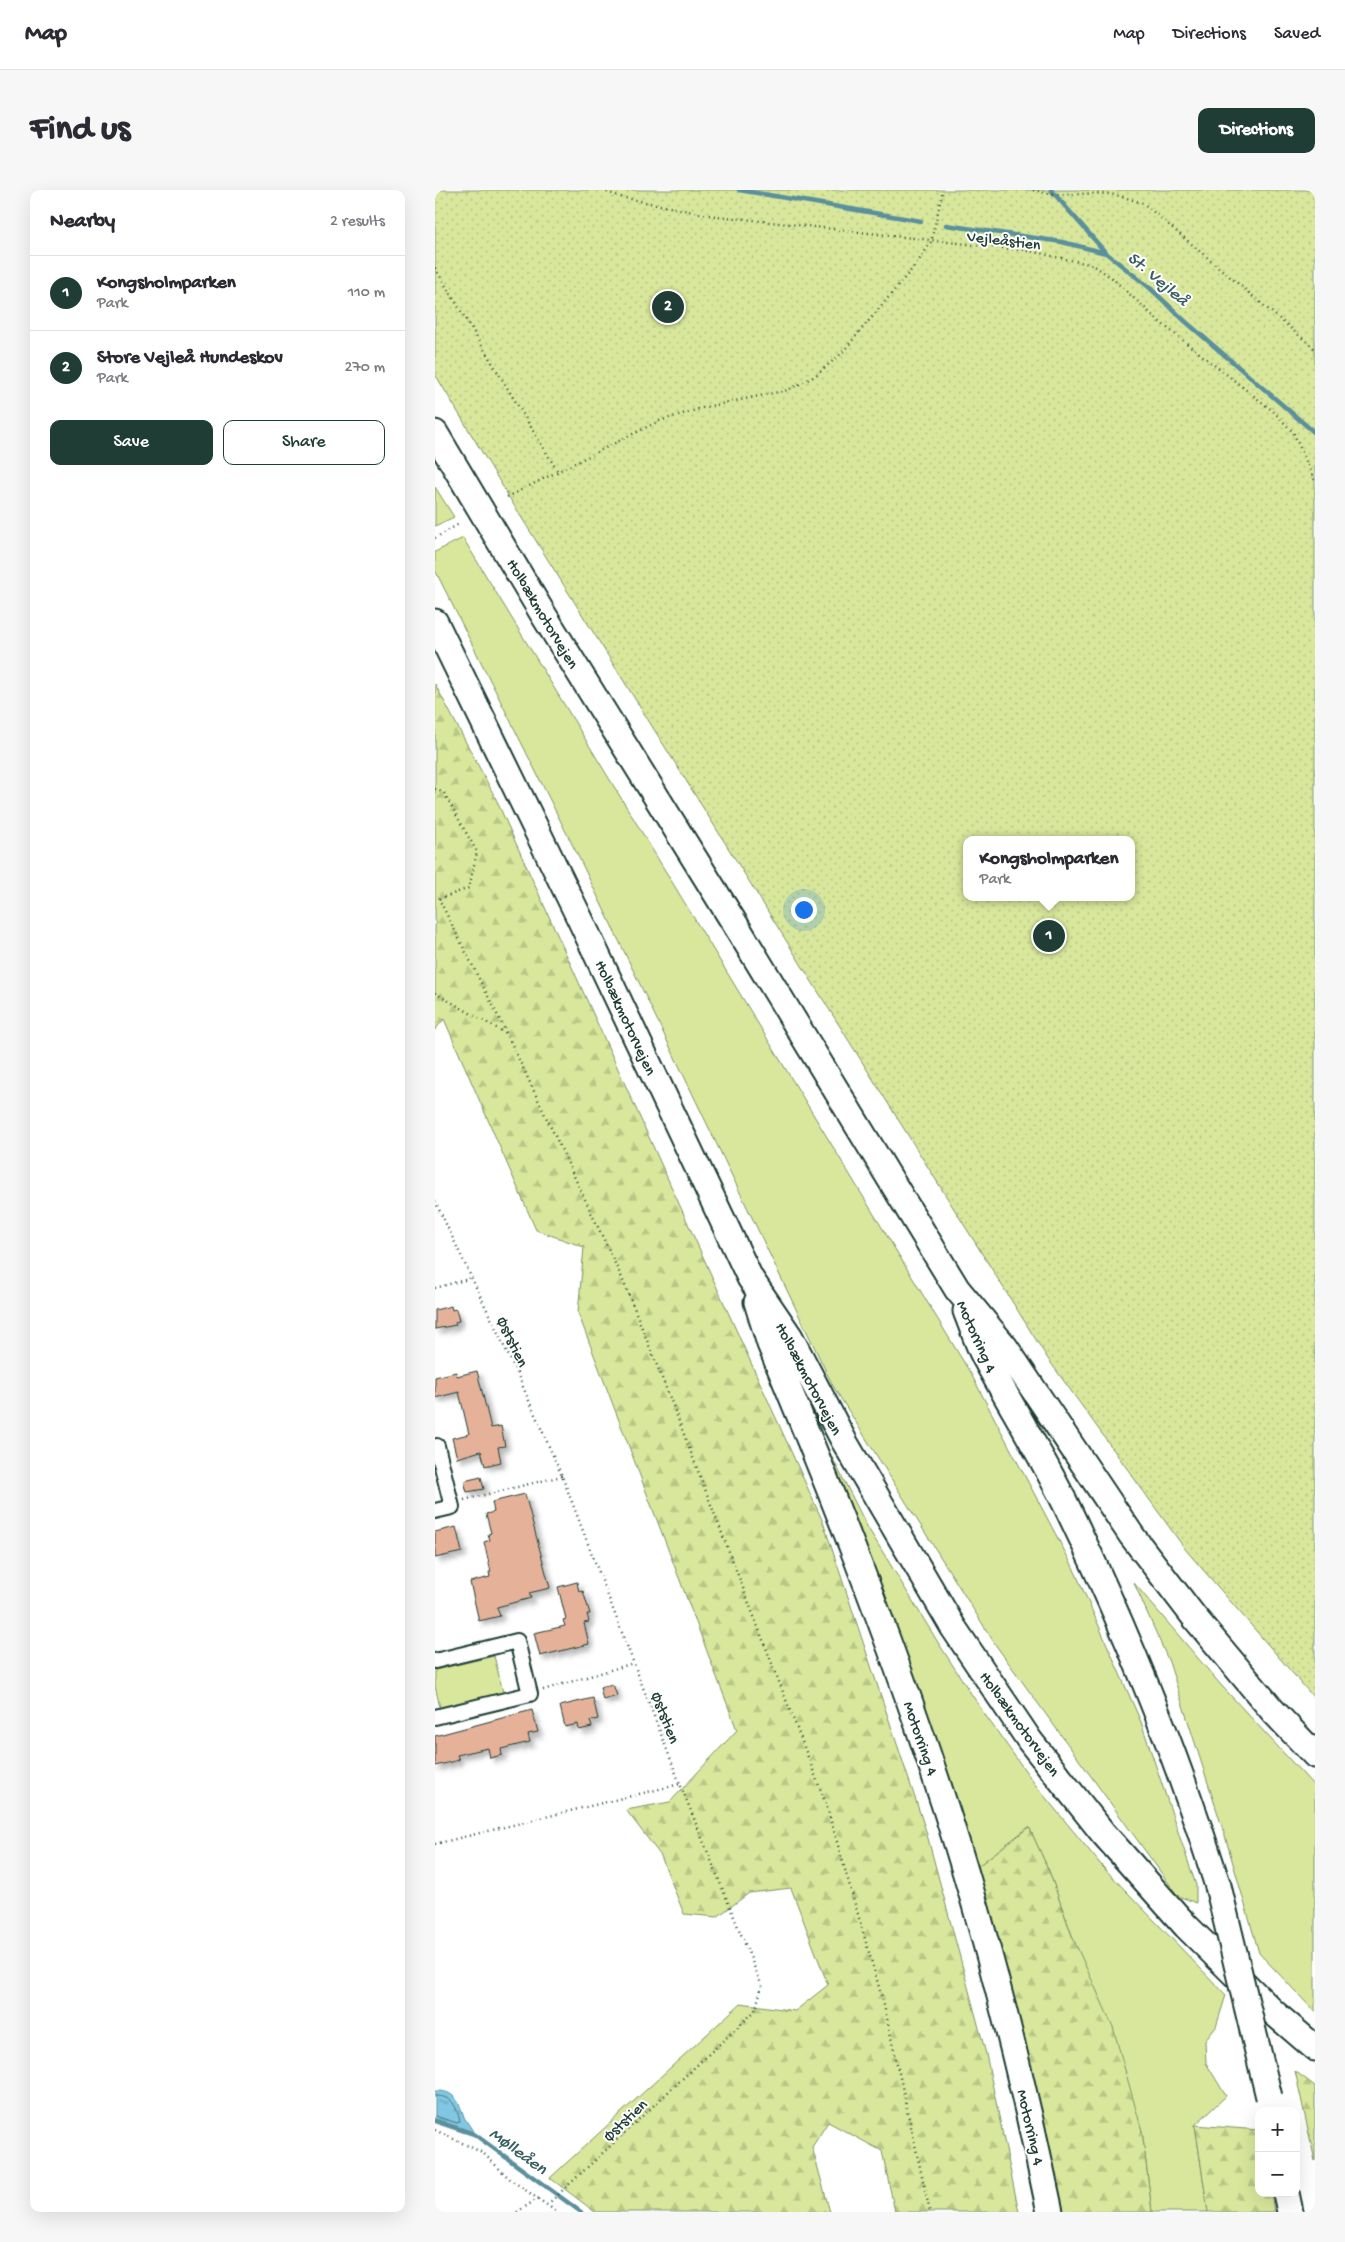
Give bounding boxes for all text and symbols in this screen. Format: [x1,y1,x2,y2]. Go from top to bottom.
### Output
text: Map [25,20,67,49]
text: Map [1113,24,1145,45]
text: Directions [1173,24,1246,45]
text: Saved [1274,24,1320,45]
button: Directions [1198,108,1315,153]
text: Find us [30,110,130,151]
text: Nearby [50,210,115,235]
text: 2 results [330,213,385,232]
street label: Vejleåstien [965,228,1042,256]
water label: St. Vejleå [1123,248,1193,312]
text: Kongsholmparken [97,272,236,295]
text: 1 [63,284,69,303]
text: 110 m [348,284,385,303]
pin: 2 [652,288,684,326]
text: Park [97,295,128,314]
text: Store Vejleå Hundeskov [97,347,283,370]
text: 2 [62,359,70,378]
text: 270 m [345,359,385,378]
text: Park [97,370,128,389]
button: Save [50,420,213,465]
button: Share [223,420,385,465]
street label: Holbækmotorvejen [501,556,582,674]
popup [963,836,1135,901]
text: Kongsholmparken [980,848,1118,871]
text: Park [980,871,1010,890]
your location [791,897,817,923]
pin: 1 [1033,917,1065,955]
street label: Holbækmotorvejen [589,958,659,1079]
street label: Motorring 4 [950,1298,999,1377]
street label: Øststien [491,1314,531,1371]
street label: Holbækmotorvejen [769,1320,845,1440]
street label: Holbækmotorvejen [974,1669,1063,1781]
street label: Øststien [645,1690,682,1747]
street label: Motorring 4 [897,1700,940,1779]
street label: Motorring 4 [1011,2088,1047,2168]
street label: Øststien [600,2096,653,2147]
map controls [1255,2107,1300,2197]
button: + [1255,2107,1300,2152]
water label: Mølleåen [484,2124,551,2180]
button: − [1255,2152,1300,2197]

